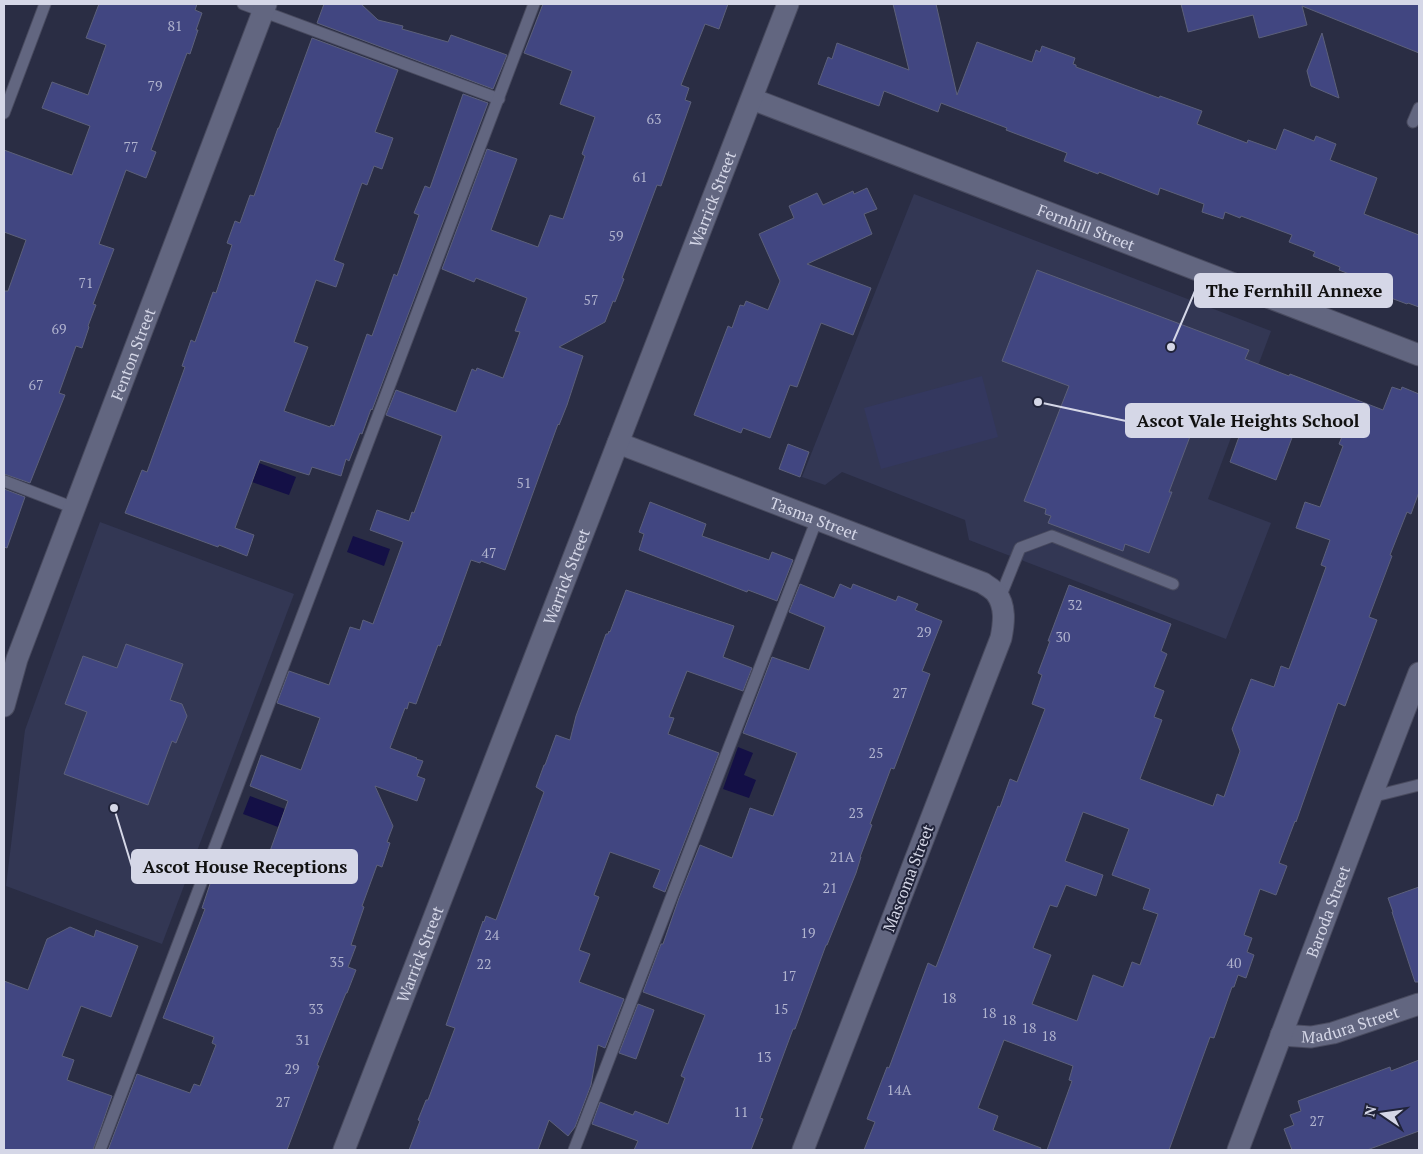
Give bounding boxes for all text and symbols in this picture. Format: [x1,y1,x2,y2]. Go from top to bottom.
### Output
house number: 81 [168,16,182,35]
house number: 79 [148,76,162,95]
house number: 63 [647,109,661,128]
house number: 77 [124,137,138,156]
street label: Warrick Street [684,148,741,250]
house number: 61 [633,167,647,186]
street label: Fernhill Street [1034,199,1138,256]
house number: 59 [609,226,623,245]
house number: 71 [79,273,93,292]
callout: The Fernhill Annexe [1195,274,1392,307]
text: The Fernhill Annexe [1206,278,1383,302]
house number: 57 [584,290,598,309]
street label: Fenton Street [105,305,161,403]
house number: 69 [52,319,66,338]
house number: 67 [29,375,43,394]
callout: Ascot Vale Heights School [1126,404,1369,437]
text: Ascot Vale Heights School [1136,408,1360,432]
house number: 51 [517,473,531,492]
street label: Tasma Street [767,491,861,545]
street label: Warrick Street [538,525,595,628]
house number: 47 [482,543,496,562]
house number: 32 [1068,595,1082,614]
house number: 29 [917,622,931,641]
house number: 30 [1056,627,1070,646]
house number: 27 [893,683,907,702]
house number: 25 [869,743,883,762]
house number: 23 [849,803,863,822]
street label: Mascoma Street [877,821,939,935]
house number: 21A [830,847,855,866]
callout: Ascot House Receptions [132,850,357,883]
text: Ascot House Receptions [142,854,348,878]
street label: Baroda Street [1301,862,1355,960]
house number: 21 [823,878,837,897]
street label: Warrick Street [391,903,448,1005]
house number: 19 [801,923,815,942]
house number: 24 [485,925,500,944]
house number: 35 [330,952,344,971]
house number: 40 [1227,953,1241,972]
house number: 22 [477,954,491,973]
house number: 17 [782,966,796,985]
house number: 18 [942,988,956,1007]
house number: 33 [309,999,323,1018]
house number: 15 [774,999,788,1018]
street label: Madura Street [1301,1000,1402,1048]
house number: 18 [982,1003,996,1022]
house number: 18 [1002,1010,1016,1029]
house number: 18 [1022,1018,1036,1037]
house number: 18 [1042,1026,1056,1045]
house number: 31 [296,1030,310,1049]
house number: 13 [757,1047,771,1066]
house number: 29 [285,1059,299,1078]
house number: 14A [887,1080,912,1099]
north arrow [1358,1089,1408,1139]
house number: 27 [276,1092,290,1111]
house number: 11 [734,1102,748,1121]
text: N [1359,1103,1380,1118]
house number: 27 [1310,1111,1324,1130]

